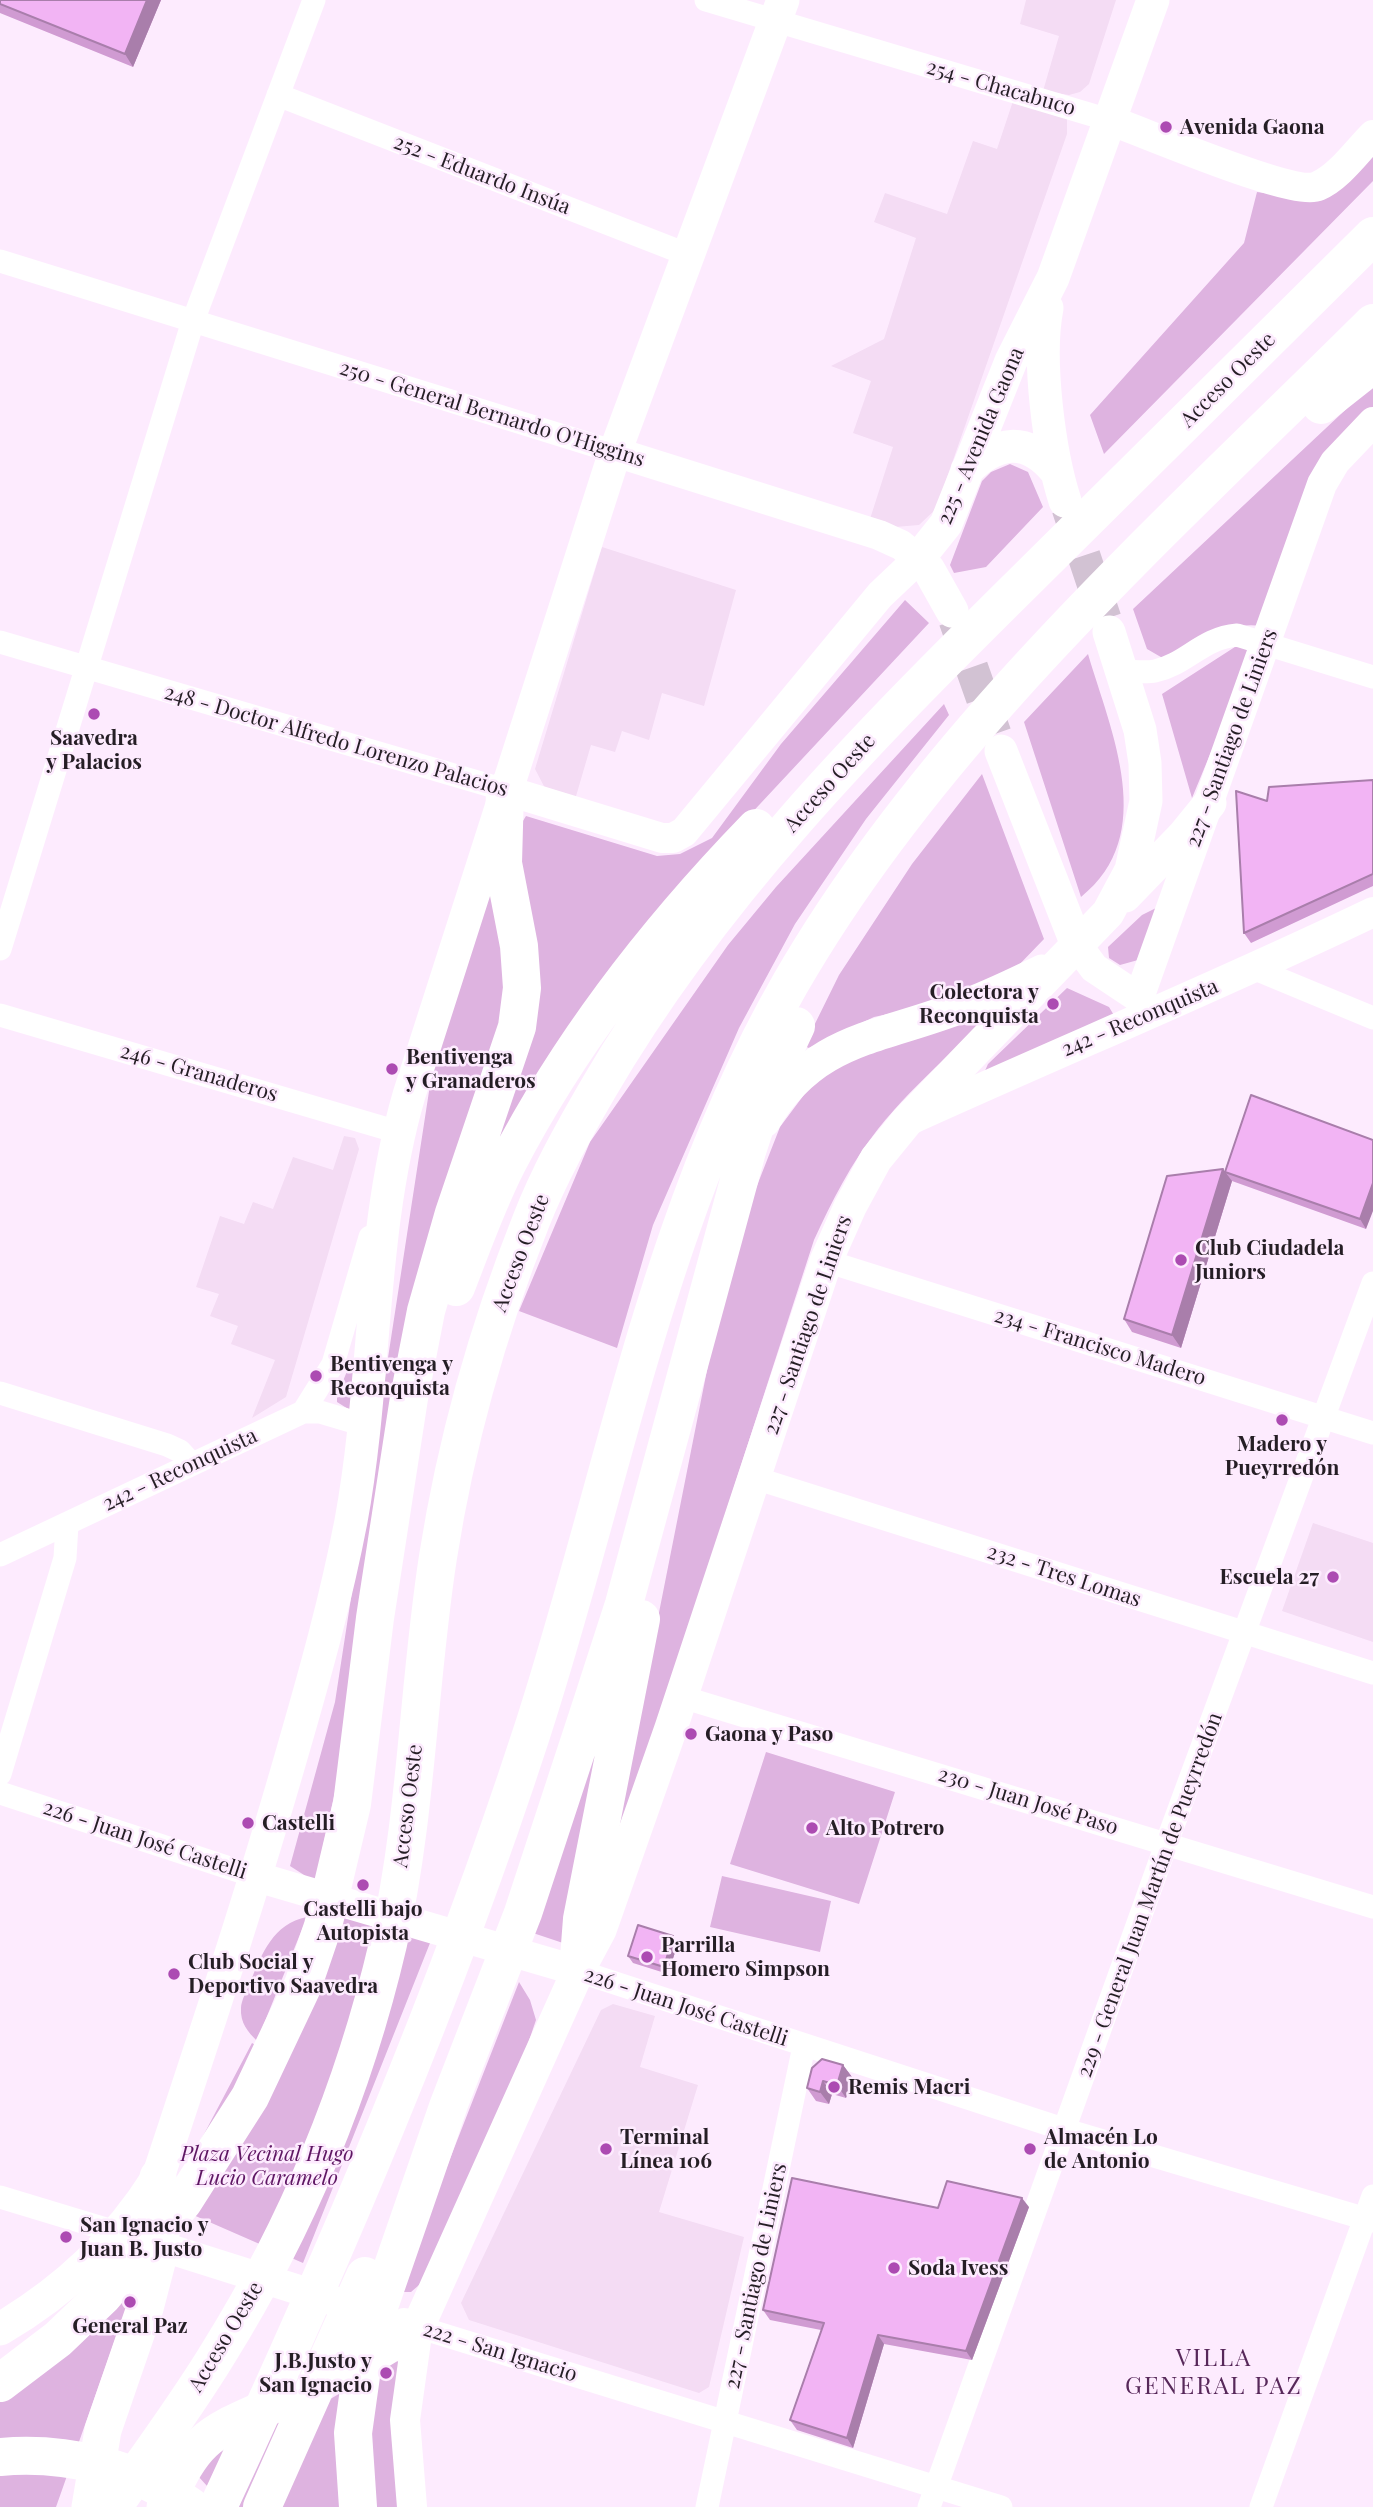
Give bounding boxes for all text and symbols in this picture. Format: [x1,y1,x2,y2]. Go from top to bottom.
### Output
street label: 254 - Chacabuco [924,55,1078,121]
place label: Avenida Gaona [1180,114,1325,140]
marker: Avenida Gaona [1158,119,1174,135]
street label: 252 - Eduardo Insúa [390,130,574,220]
street label: Acceso Oeste [1175,327,1281,433]
street label: 225 - Avenida Gaona [932,344,1030,528]
street label: 250 - General Bernardo O'Higgins [336,356,648,472]
street label: 227 - Santiago de Liniers [1181,626,1283,850]
street label: 248 - Doctor Alfredo Lorenzo Palacios [161,680,511,802]
marker: Saavedra y Palacios [86,706,102,722]
place label: Saavedra y Palacios [46,725,142,775]
street label: Acceso Oeste [779,728,881,838]
street label: 242 - Reconquista [1058,974,1222,1062]
place label: Colectora y Reconquista [919,979,1039,1029]
marker: Colectora y Reconquista [1045,996,1061,1012]
street label: 246 - Granaderos [117,1039,281,1107]
place label: Bentivenga y Granaderos [406,1044,536,1094]
marker: Bentivenga y Granaderos [384,1061,400,1077]
street label: Acceso Oeste [487,1191,555,1315]
street label: 227 - Santiago de Liniers [759,1212,857,1438]
place label: Club Ciudadela Juniors [1195,1235,1344,1285]
marker: Club Ciudadela Juniors [1173,1252,1189,1268]
street label: 234 - Francisco Madero [991,1303,1209,1391]
place label: Bentivenga y Reconquista [330,1351,453,1401]
marker: Bentivenga y Reconquista [308,1368,324,1384]
marker: Madero y Pueyrredón [1274,1412,1290,1428]
street label: 242 - Reconquista [99,1423,261,1517]
place label: Madero y Pueyrredón [1225,1431,1339,1481]
street label: 232 - Tres Lomas [984,1539,1144,1613]
place label: Escuela 27 [1219,1564,1319,1590]
marker: Escuela 27 [1325,1569,1341,1585]
street label: 229 - General Juan Martín de Pueyrredón [1072,1709,1228,2081]
place label: Gaona y Paso [705,1721,833,1747]
marker: Gaona y Paso [683,1726,699,1742]
street label: Acceso Oeste [388,1743,428,1869]
street label: 230 - Juan José Paso [935,1762,1121,1840]
street label: 226 - Juan José Castelli [40,1795,250,1885]
place label: Castelli [262,1810,335,1836]
marker: Castelli [240,1815,256,1831]
place label: Alto Potrero [826,1815,944,1841]
marker: Alto Potrero [804,1820,820,1836]
marker: Castelli bajo Autopista [355,1877,371,1893]
place label: Castelli bajo Autopista [303,1896,423,1946]
place label: Parrilla Homero Simpson [661,1932,830,1982]
place label: Club Social y Deportivo Saavedra [188,1949,378,1999]
marker: Parrilla Homero Simpson [639,1949,655,1965]
street label: 226 - Juan José Castelli [581,1962,791,2052]
marker: Club Social y Deportivo Saavedra [166,1966,182,1982]
place label: Remis Macri [848,2074,970,2100]
marker: Remis Macri [826,2079,842,2095]
place label: Terminal Línea 106 [620,2124,712,2174]
place label: Almacén Lo de Antonio [1044,2124,1158,2174]
park label: Plaza Vecinal Hugo Lucio Caramelo [180,2141,354,2191]
marker: Terminal Línea 106 [598,2141,614,2157]
marker: Almacén Lo de Antonio [1022,2141,1038,2157]
street label: 227 - Santiago de Liniers [720,2161,792,2391]
place label: San Ignacio y Juan B. Justo [80,2212,209,2262]
marker: San Ignacio y Juan B. Justo [58,2229,74,2245]
place label: Soda Ivess [908,2255,1008,2281]
marker: Soda Ivess [886,2260,902,2276]
street label: Acceso Oeste [183,2277,269,2397]
marker: General Paz [122,2294,138,2310]
place label: General Paz [72,2313,188,2339]
street label: 222 - San Ignacio [420,2317,580,2387]
district label: VILLA GENERAL PAZ [1126,2345,1302,2401]
place label: J.B.Justo y San Ignacio [259,2348,372,2398]
marker: J.B.Justo y San Ignacio [378,2365,394,2381]

